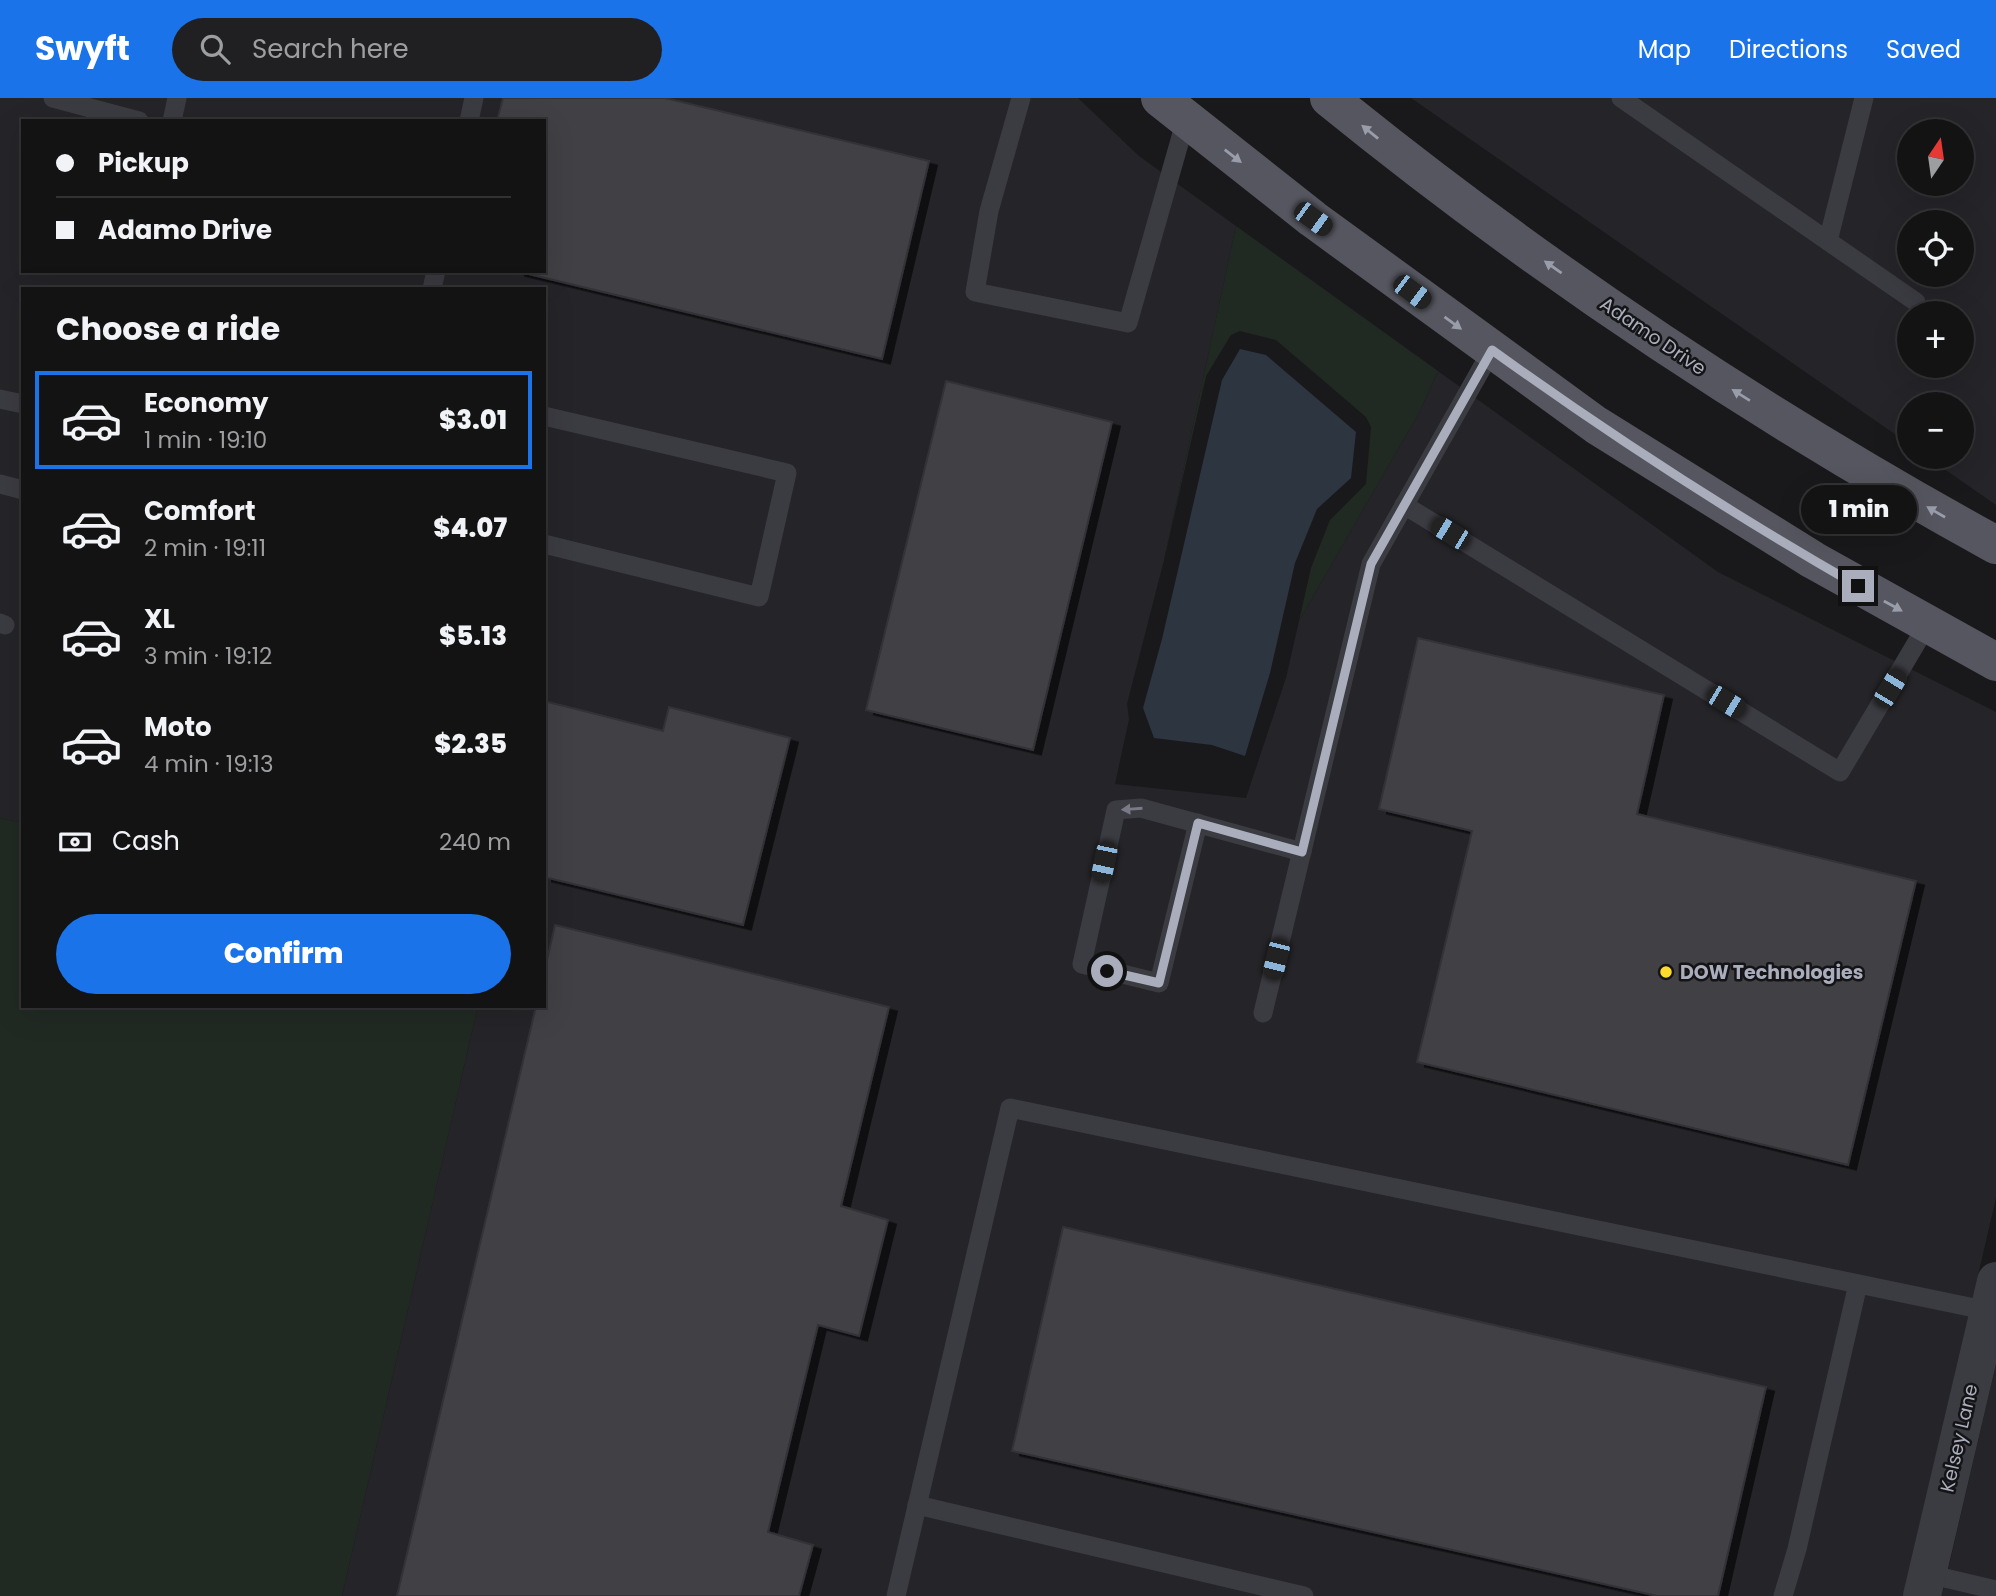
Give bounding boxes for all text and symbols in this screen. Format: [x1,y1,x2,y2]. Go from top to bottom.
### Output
search box [172,18,662,81]
text: Swyft [35,25,130,72]
icon: search [196,30,234,68]
text: Search here [252,31,409,67]
text: Map [1638,33,1691,66]
text: Directions [1729,33,1848,66]
text: Saved [1886,33,1961,66]
north arrow [1897,119,1974,196]
map controls [1897,119,1974,469]
one-way arrow [1362,124,1380,139]
text: Pickup [98,145,189,181]
one-way arrow [1224,148,1241,163]
car [1290,198,1337,240]
button: locate [1897,210,1974,287]
text: Adamo Drive [98,212,272,248]
one-way arrow [1544,260,1562,274]
car [1389,271,1436,313]
street label: Adamo Drive [1594,290,1712,382]
button: + [1897,301,1974,378]
text: Choose a ride [56,306,280,351]
one-way arrow [1444,316,1462,330]
text: Economy [144,385,268,421]
one-way arrow [1732,388,1751,401]
icon: car [60,389,123,452]
button: − [1897,392,1974,469]
text: $3.01 [439,402,507,438]
text: 1 min · 19:10 [144,424,267,456]
callout: 1 min [1800,484,1916,533]
text: Comfort [144,493,256,529]
text: 1 min [1829,493,1889,525]
icon: car [60,497,123,560]
one-way arrow [1927,506,1946,518]
text: $4.07 [433,510,507,546]
car [1427,513,1474,553]
text: 2 min · 19:11 [144,532,266,564]
route end [1842,570,1874,602]
one-way arrow [1884,600,1903,612]
text: XL [144,601,175,637]
icon: car [60,605,123,668]
text: $5.13 [439,618,507,654]
text: 3 min · 19:12 [144,640,272,672]
car [1871,665,1910,711]
car [1703,682,1750,722]
text: Moto [144,709,212,745]
icon: car [60,713,123,776]
text: $2.35 [434,726,507,762]
text: 4 min · 19:13 [144,748,274,780]
one-way arrow [1120,804,1142,815]
icon: cash [56,823,94,861]
text: Cash [112,823,180,859]
text: 240 m [439,826,511,858]
car [1090,839,1119,885]
button: Confirm [56,914,511,994]
car [1261,936,1292,982]
route start [1091,955,1123,987]
place label: DOW Technologies [1680,959,1863,986]
marker: DOW Technologies [1658,964,1674,980]
street label: Kelsey Lane [1933,1381,1985,1495]

